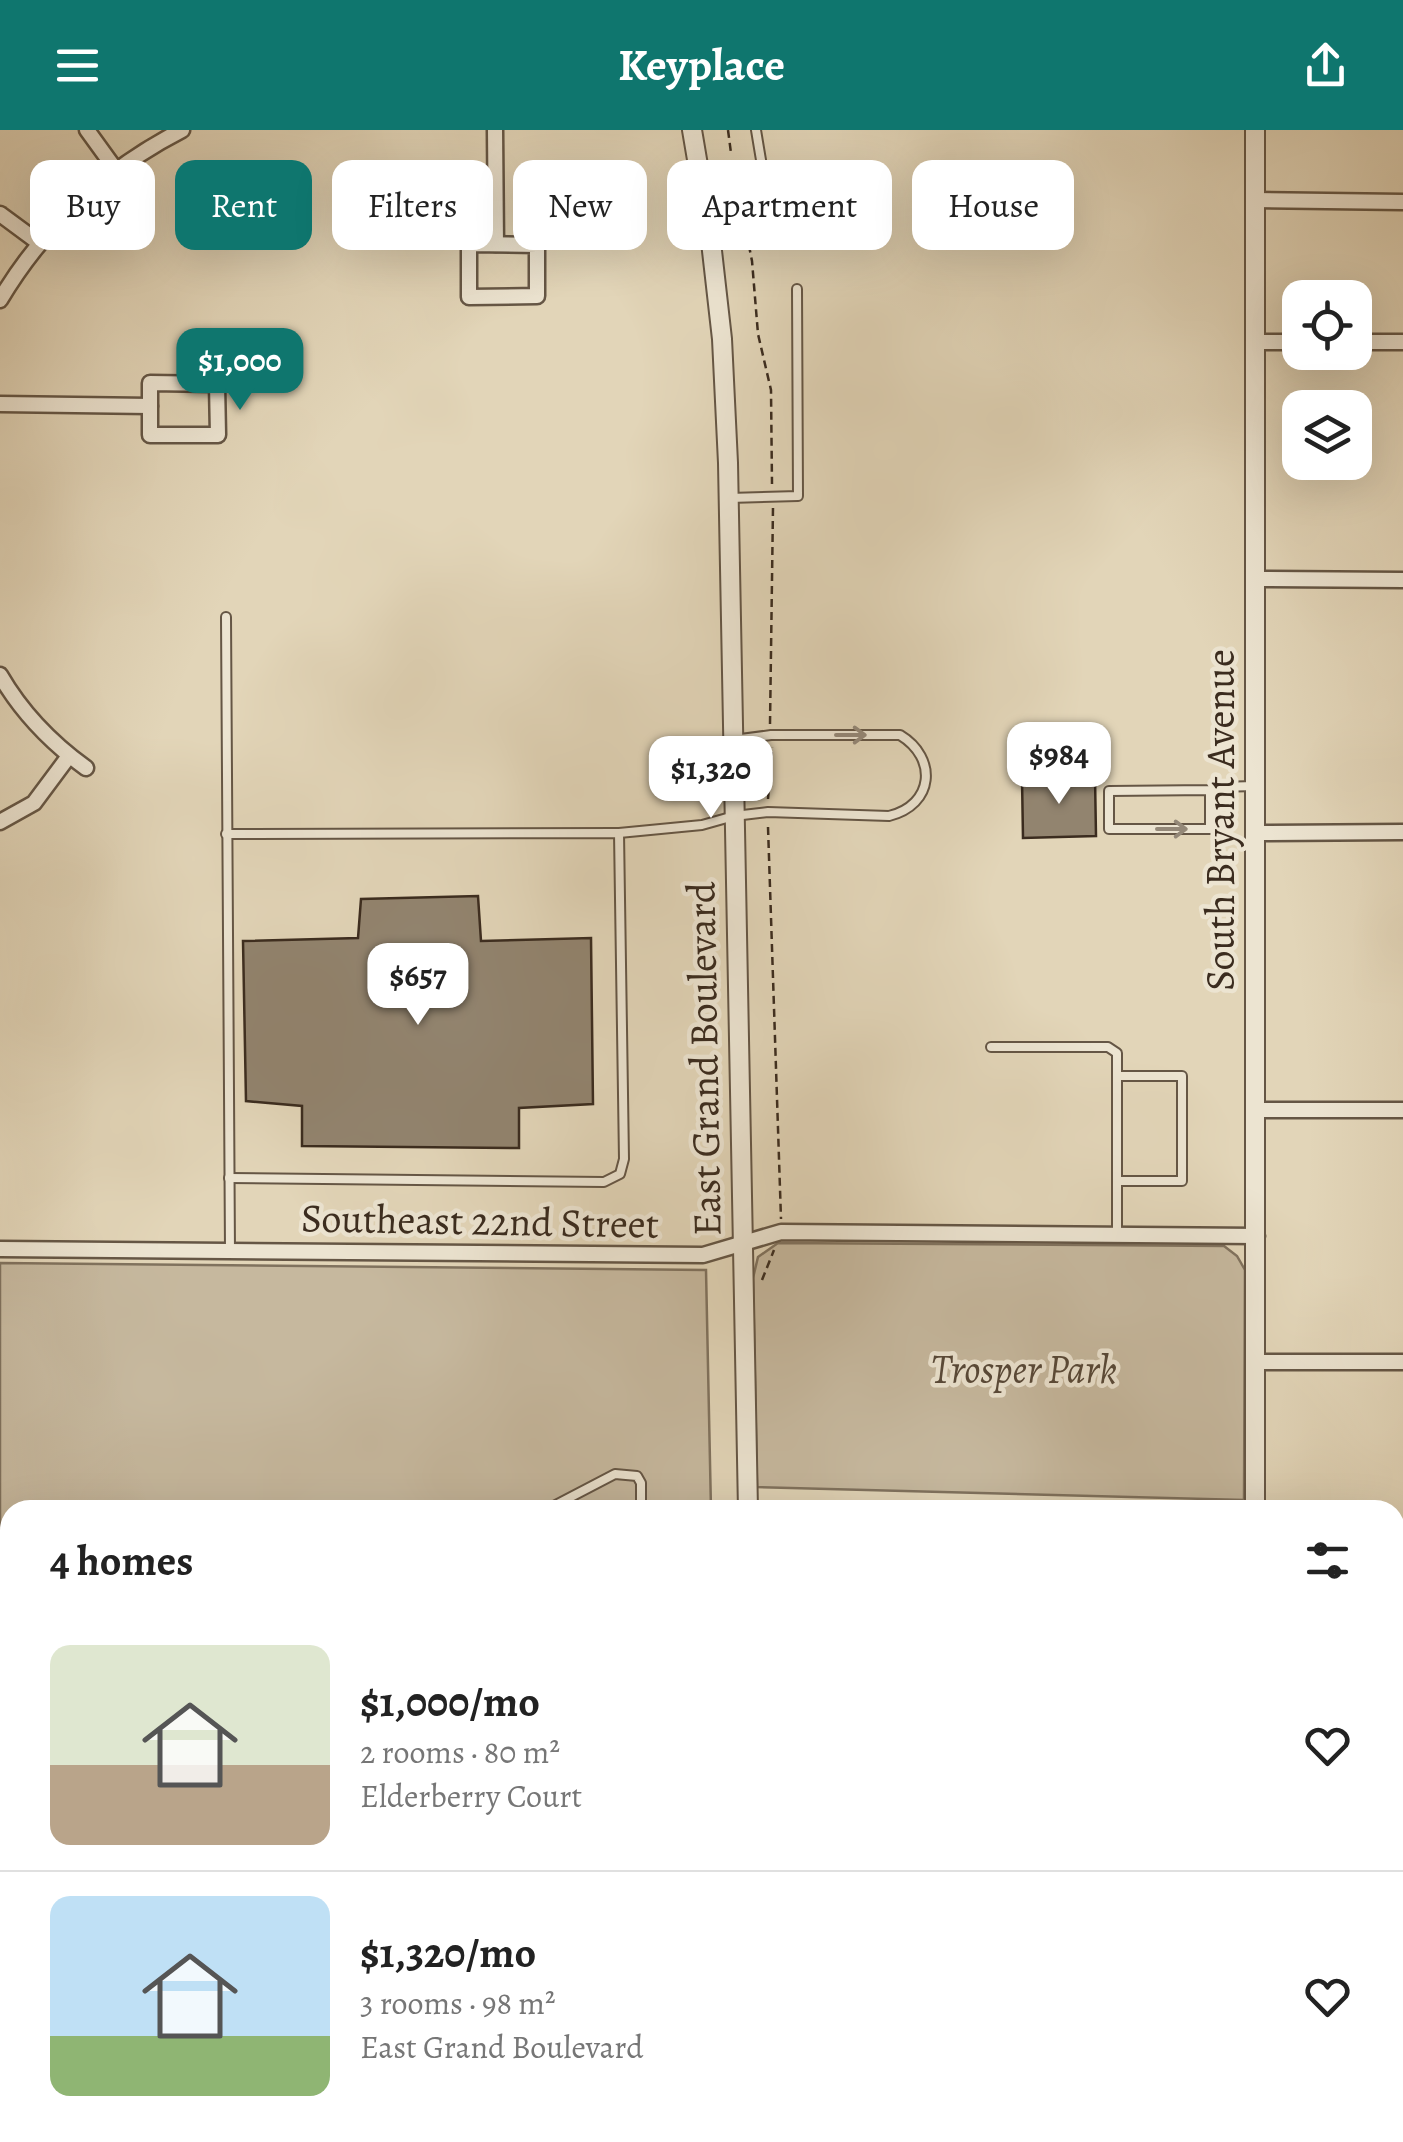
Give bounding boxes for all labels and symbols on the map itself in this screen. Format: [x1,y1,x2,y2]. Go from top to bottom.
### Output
pin: $1,000 [159,328,321,413]
street label: South Bryant Avenue [1193,649,1248,991]
pin: $984 [1000,722,1118,807]
one-way arrow [834,726,867,744]
pin: $1,320 [630,736,792,821]
one-way arrow [1154,820,1187,838]
street label: East Grand Boulevard [673,881,735,1237]
pin: $657 [359,943,477,1028]
street label: Southeast 22nd Street [301,1190,659,1252]
park label: Trosper Park [931,1342,1117,1397]

